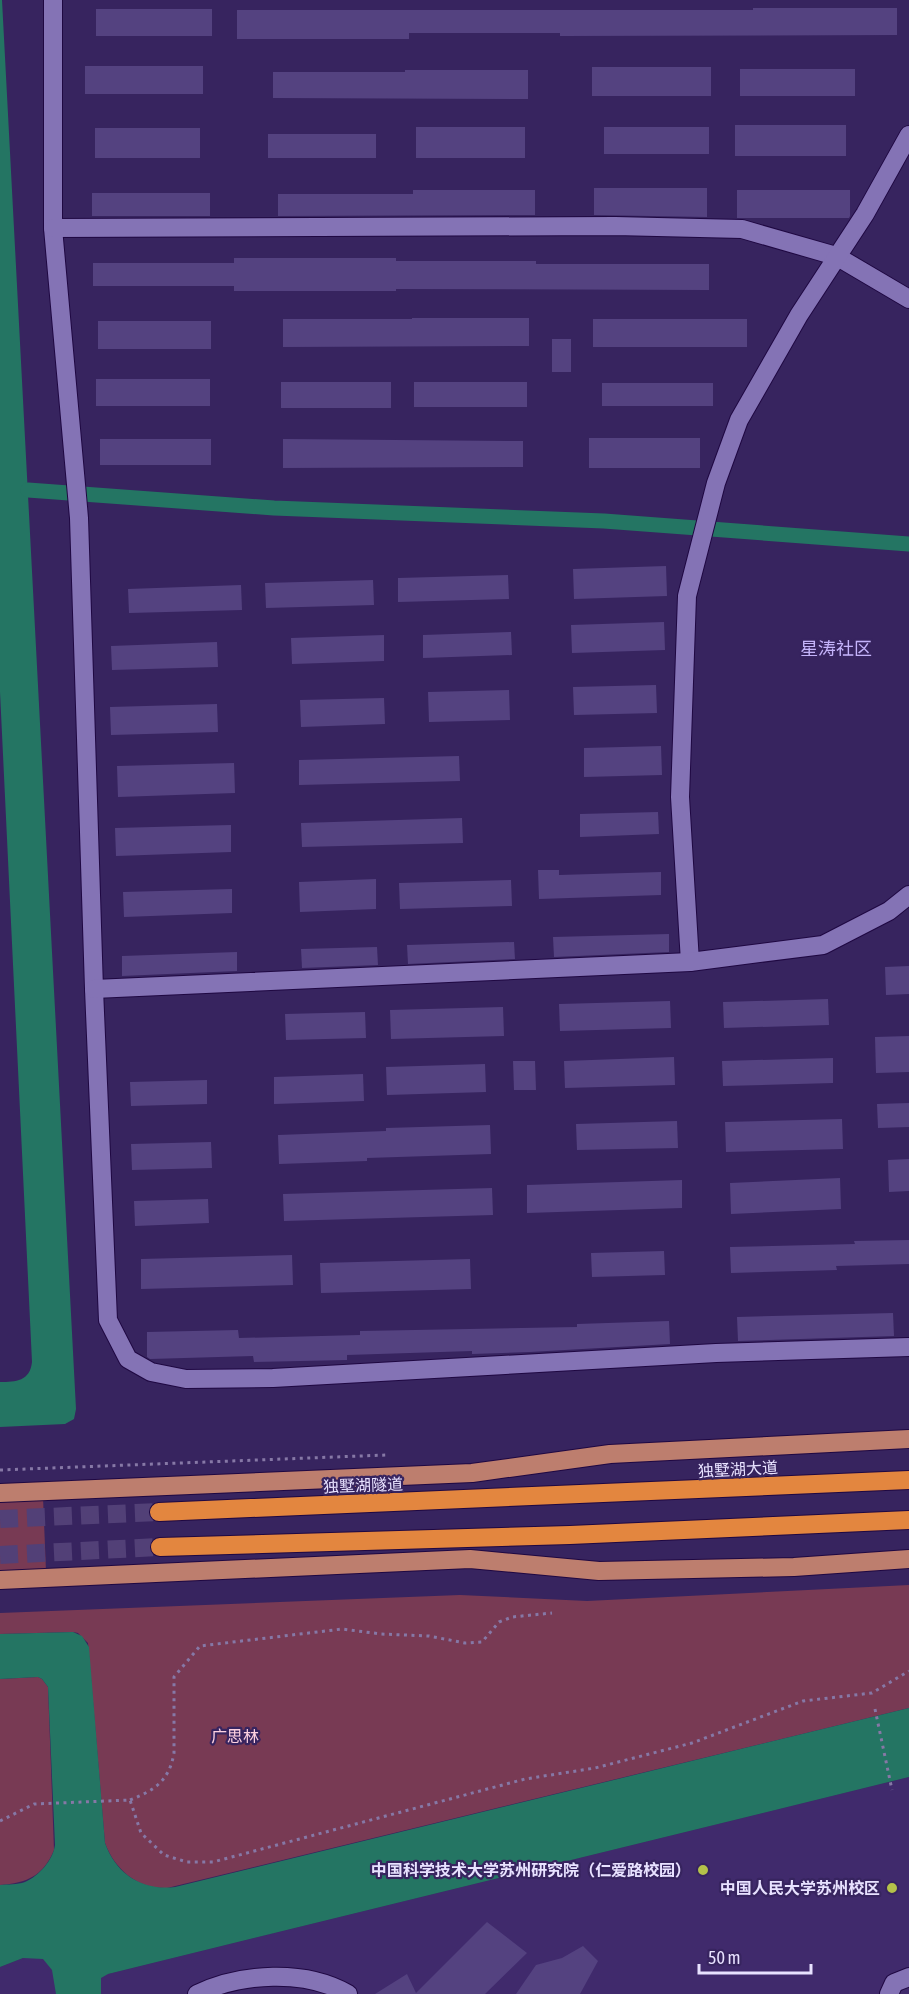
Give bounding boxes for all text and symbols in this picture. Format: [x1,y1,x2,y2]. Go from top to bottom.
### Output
district label: 星涛社区 [800,638,872,659]
street label: 独墅湖大道 [698,1458,778,1480]
street label: 独墅湖隧道 [323,1475,403,1495]
park label: 广思林 [211,1727,259,1745]
place label: 中国科学技术大学苏州研究院（仁爱路校园） [371,1861,691,1879]
marker: 中国科学技术大学苏州研究院（仁爱路校园） [696,1863,710,1877]
place label: 中国人民大学苏州校区 [720,1879,880,1897]
marker: 中国人民大学苏州校区 [885,1881,899,1895]
scale bar [699,1937,812,1975]
text: 50 m [708,1947,740,1968]

